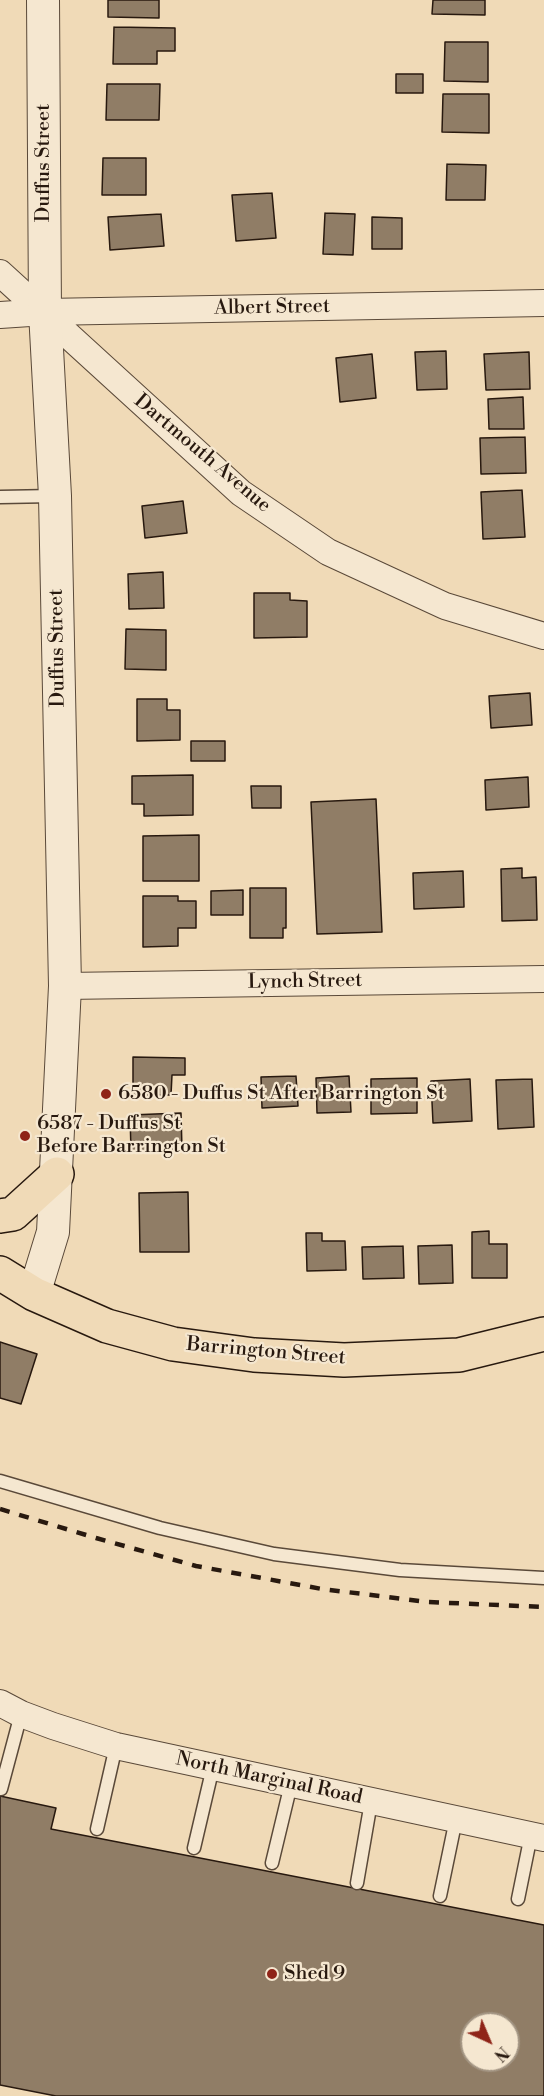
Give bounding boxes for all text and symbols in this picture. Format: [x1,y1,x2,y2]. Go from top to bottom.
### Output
street label: Duffus Street [32,104,56,222]
street label: Albert Street [214,295,330,321]
street label: Dartmouth Avenue [129,390,275,518]
street label: Duffus Street [45,589,71,707]
street label: Lynch Street [247,969,363,995]
place label: 6580 - Duffus St After Barrington St [118,1082,445,1106]
marker: 6580 - Duffus St After Barrington St [99,1087,113,1101]
place label: 6587 - Duffus St Before Barrington St [37,1112,226,1159]
marker: 6587 - Duffus St Before Barrington St [18,1129,32,1143]
street label: Barrington Street [185,1333,347,1371]
street label: North Marginal Road [174,1747,364,1811]
place label: Shed 9 [284,1962,345,1986]
marker: Shed 9 [265,1967,279,1981]
north arrow [460,2012,520,2072]
text: N [490,2042,513,2065]

